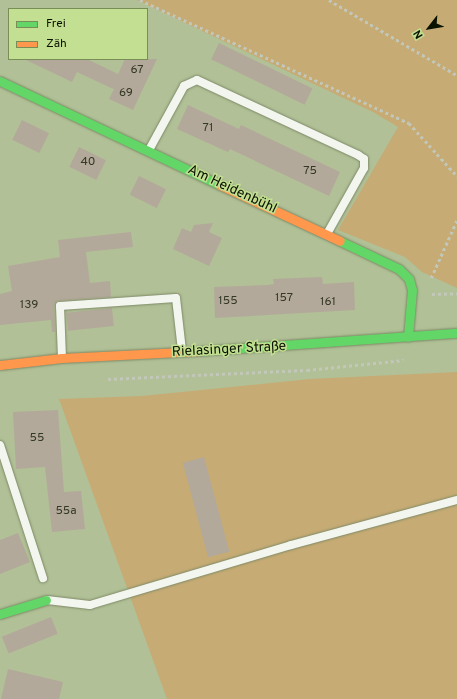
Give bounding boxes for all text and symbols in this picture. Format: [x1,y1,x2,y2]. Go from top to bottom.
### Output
legend [8,8,148,60]
north arrow [409,8,449,48]
text: Frei [46,16,66,32]
text: N [411,27,427,41]
text: Zäh [46,36,67,52]
house number: 67 [130,64,144,78]
house number: 69 [119,87,133,101]
house number: 71 [203,122,213,136]
house number: 40 [80,156,96,170]
street label: Am Heidenbühl [185,162,279,218]
house number: 75 [303,165,317,179]
house number: 157 [275,292,293,306]
house number: 155 [218,295,238,309]
house number: 161 [320,296,336,310]
house number: 139 [20,299,38,313]
street label: Rielasinger Straße [171,339,287,361]
house number: 55 [30,432,44,446]
house number: 55a [55,505,77,519]

